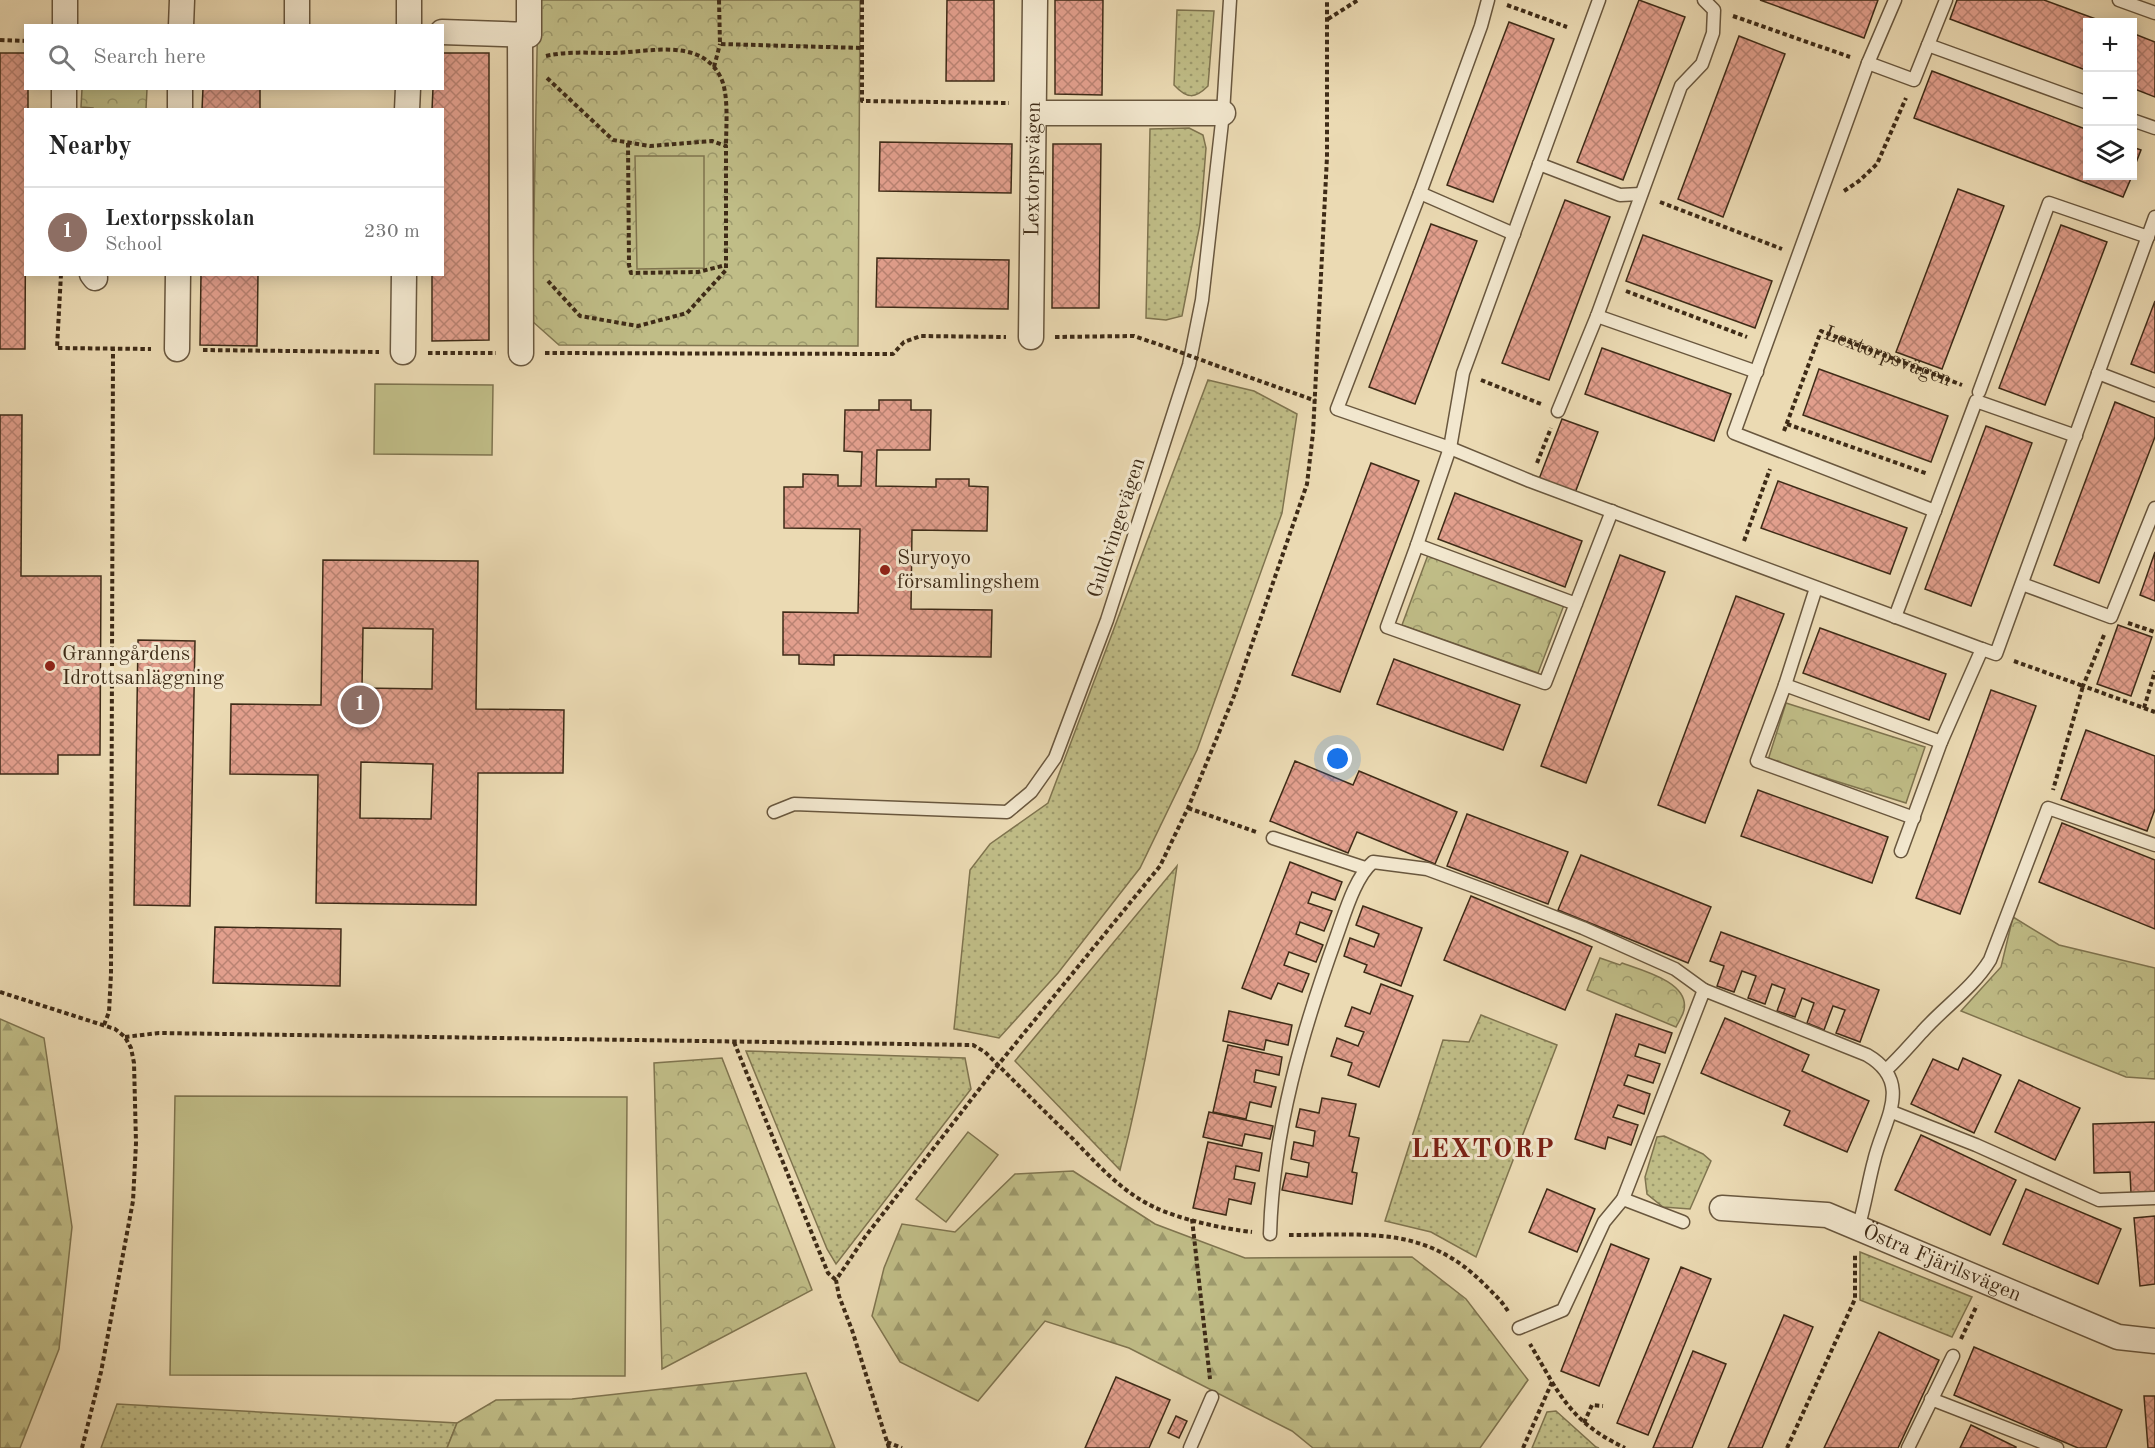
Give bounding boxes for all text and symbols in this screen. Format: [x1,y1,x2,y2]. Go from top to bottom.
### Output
map controls [2083,18,2137,180]
button: + [2083,18,2137,72]
search box [24,24,444,90]
icon: search [45,41,78,74]
text: Search here [93,46,206,68]
button: − [2083,72,2137,126]
street label: Lextorpsvägen [1022,101,1044,237]
button: layers [2083,126,2137,180]
text: Nearby [48,134,132,160]
text: Lextorpsskolan [105,208,255,230]
text: 1 [62,222,73,242]
text: 230 m [364,222,420,242]
text: School [105,235,162,255]
street label: Lextorpsvägen [1821,323,1954,390]
street label: Guldvingevägen [1084,455,1150,601]
place label: Suryoyo församlingshem [897,548,1040,593]
marker: Suryoyo församlingshem [878,563,892,577]
place label: Granngårdens Idrottsanläggning [62,644,225,689]
marker: Granngårdens Idrottsanläggning [43,659,57,673]
pin: 1 [340,682,380,728]
your location [1323,744,1352,773]
district label: LEXTORP [1411,1136,1555,1163]
street label: Östra Fjärilsvägen [1860,1217,2024,1306]

